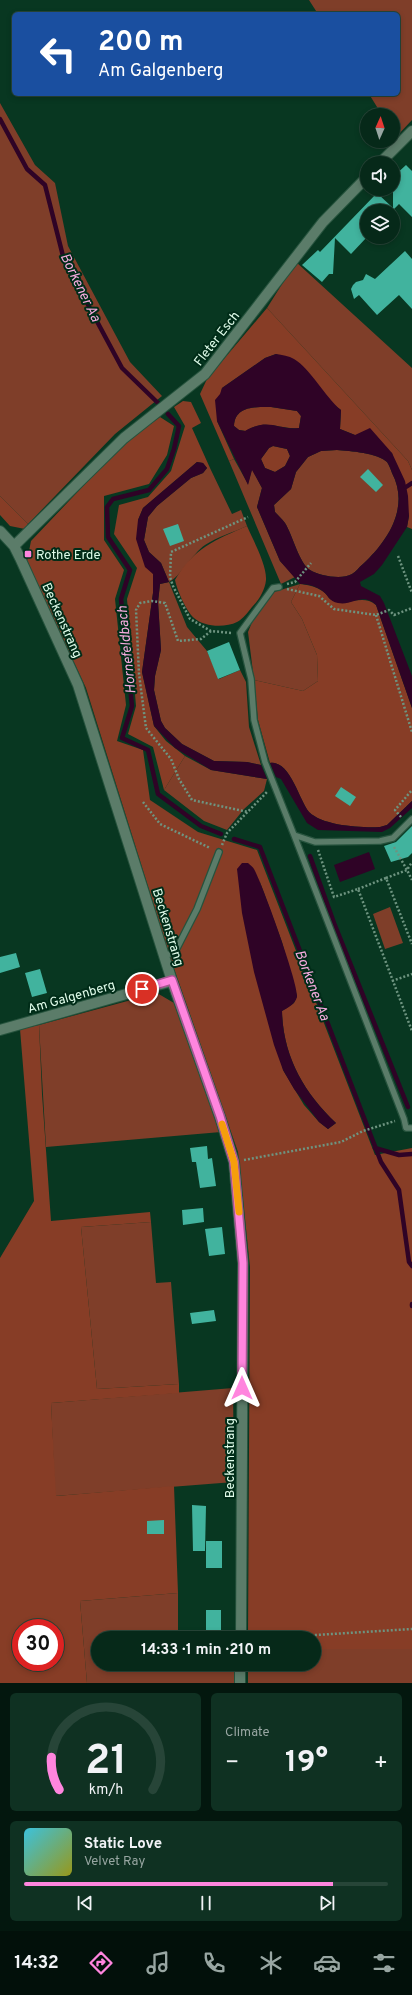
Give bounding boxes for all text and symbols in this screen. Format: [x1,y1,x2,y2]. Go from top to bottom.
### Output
text: 200 m [98,25,184,61]
icon: left [32,28,84,80]
text: Am Galgenberg [98,60,223,83]
north arrow [360,108,400,148]
map controls [360,108,400,244]
button: sound [360,156,400,196]
button: layers [360,204,400,244]
water label: Borkener Aa [56,250,104,326]
street label: Fleter Esch [191,309,244,370]
place label: Rothe Erde [36,548,100,564]
marker: Rothe Erde [23,549,33,559]
street label: Beckenstrang [38,581,85,661]
water label: Hornefeldbach [114,605,141,695]
street label: Beckenstrang [148,887,186,968]
water label: Borkener Aa [290,948,333,1024]
pin [125,972,159,1006]
street label: Am Galgenberg [26,978,117,1018]
icon: arrive [131,978,153,1000]
position arrow [221,1367,263,1409]
street label: Beckenstrang [223,1418,239,1498]
speed limit sign: 30 [12,1619,64,1671]
text: 14:33 · 1 min · 210 m [141,1641,271,1660]
text: Climate [225,1725,270,1741]
text: 21 [84,1736,127,1789]
text: 19° [285,1745,328,1782]
text: − [225,1750,239,1777]
text: + [374,1750,388,1777]
text: km/h [88,1781,123,1799]
text: Static Love [84,1835,162,1854]
text: Velvet Ray [84,1854,145,1870]
icon: previous [74,1892,96,1914]
icon: pause [195,1892,217,1914]
icon: next [316,1892,338,1914]
icon: directions [87,1949,115,1977]
icon: music [144,1949,172,1977]
icon: phone [200,1949,228,1977]
icon: climate [257,1949,285,1977]
icon: car [313,1949,341,1977]
icon: filters [370,1949,398,1977]
text: 14:32 [14,1952,59,1975]

